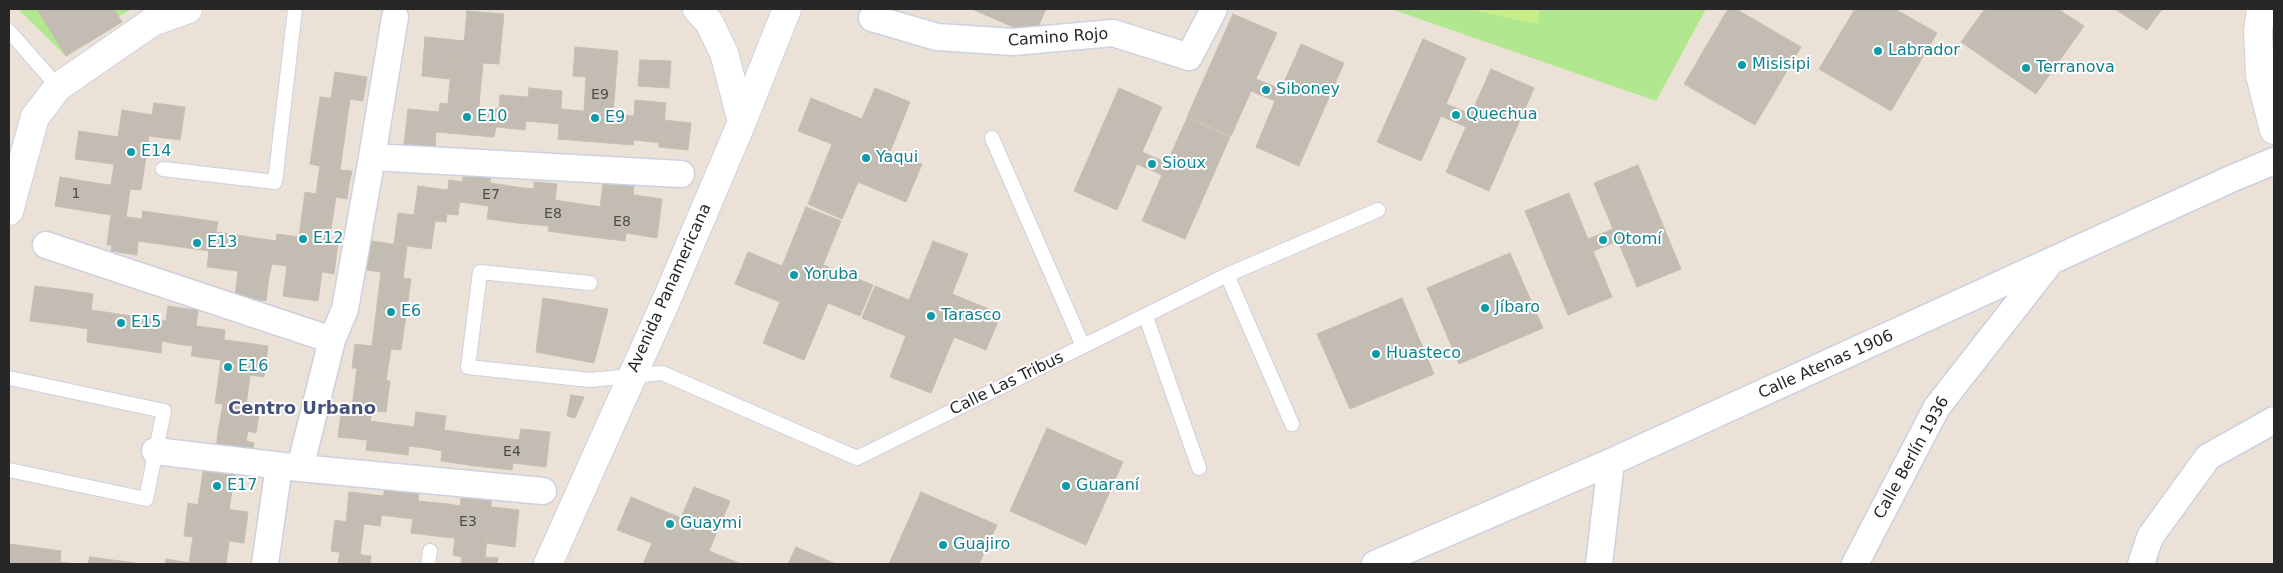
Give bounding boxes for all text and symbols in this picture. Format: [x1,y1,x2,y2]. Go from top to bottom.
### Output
street label: Camino Rojo [1007,25,1109,51]
place label: Labrador [1888,41,1960,61]
marker: Labrador [1872,45,1884,57]
place label: Misisipi [1752,55,1810,75]
place label: Terranova [2036,58,2115,78]
marker: Misisipi [1736,59,1748,71]
marker: Terranova [2020,62,2032,74]
place label: Siboney [1276,80,1340,100]
marker: Siboney [1260,84,1272,96]
house number: E9 [591,87,609,103]
place label: Quechua [1466,105,1537,125]
place label: E10 [477,107,507,127]
place label: E9 [605,108,625,128]
marker: Quechua [1450,109,1462,121]
marker: E10 [461,111,473,123]
marker: E9 [589,112,601,124]
place label: E14 [141,142,171,162]
marker: E14 [125,146,137,158]
place label: Yaqui [876,148,918,168]
marker: Yaqui [860,152,872,164]
place label: Sioux [1162,154,1206,174]
marker: Sioux [1146,158,1158,170]
house number: 1 [72,186,80,202]
house number: E7 [482,187,500,203]
street label: Avenida Panamericana [624,201,716,375]
house number: E8 [544,206,562,222]
house number: E8 [613,214,631,230]
place label: E12 [313,229,343,249]
place label: Otomí [1613,230,1662,250]
place label: E13 [207,233,237,253]
marker: E12 [297,233,309,245]
marker: Otomí [1597,234,1609,246]
marker: E13 [191,237,203,249]
place label: Yoruba [804,265,858,285]
marker: Yoruba [788,269,800,281]
place label: Jíbaro [1495,298,1540,318]
place label: E6 [401,302,421,322]
marker: Jíbaro [1479,302,1491,314]
marker: E6 [385,306,397,318]
place label: Tarasco [941,306,1001,326]
marker: Tarasco [925,310,937,322]
place label: E15 [131,313,161,333]
marker: E15 [115,317,127,329]
street label: Calle Atenas 1906 [1756,327,1896,403]
place label: Huasteco [1386,344,1461,364]
street label: Calle Las Tribus [947,348,1067,420]
marker: Huasteco [1370,348,1382,360]
place label: E16 [238,357,268,377]
marker: E16 [222,361,234,373]
street label: Calle Berlín 1936 [1870,393,1954,523]
district label: Centro Urbano [228,398,376,420]
house number: E4 [503,444,521,460]
place label: E17 [227,476,257,496]
place label: Guaraní [1076,476,1139,496]
marker: E17 [211,480,223,492]
marker: Guaraní [1060,480,1072,492]
house number: E3 [459,514,477,530]
place label: Guaymi [680,514,742,534]
marker: Guaymi [664,518,676,530]
place label: Guajiro [953,535,1010,555]
marker: Guajiro [937,539,949,551]

